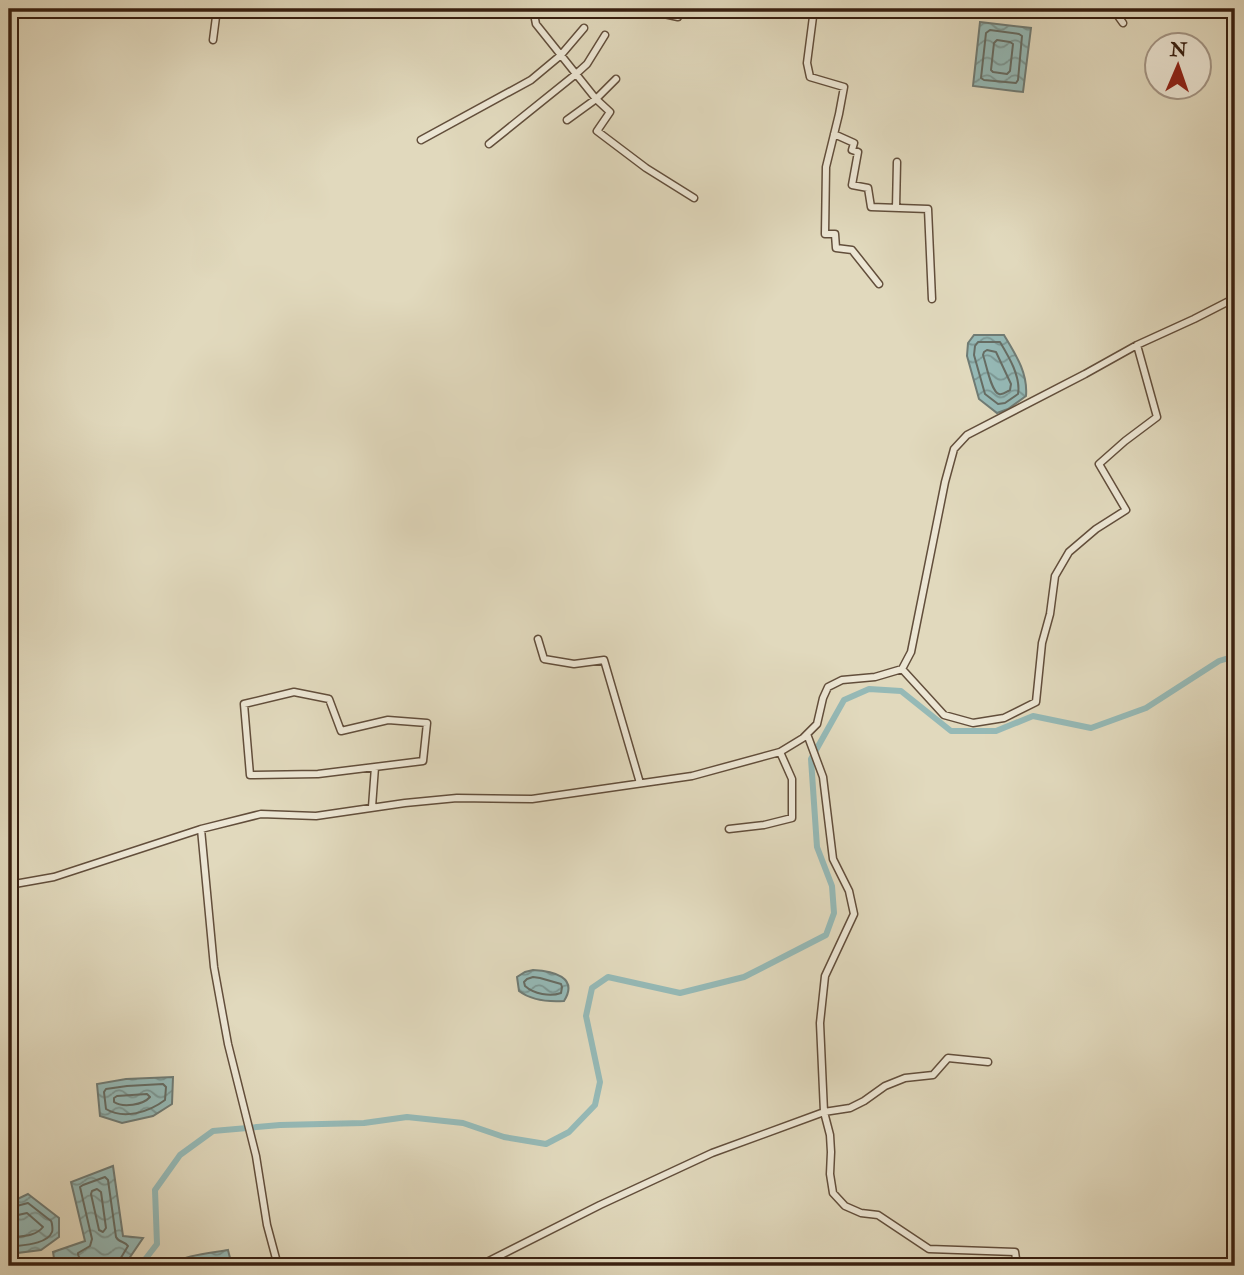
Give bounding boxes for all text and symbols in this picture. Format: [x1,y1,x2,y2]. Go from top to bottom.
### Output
north arrow [1142,32,1212,102]
text: N [1169,38,1188,62]

